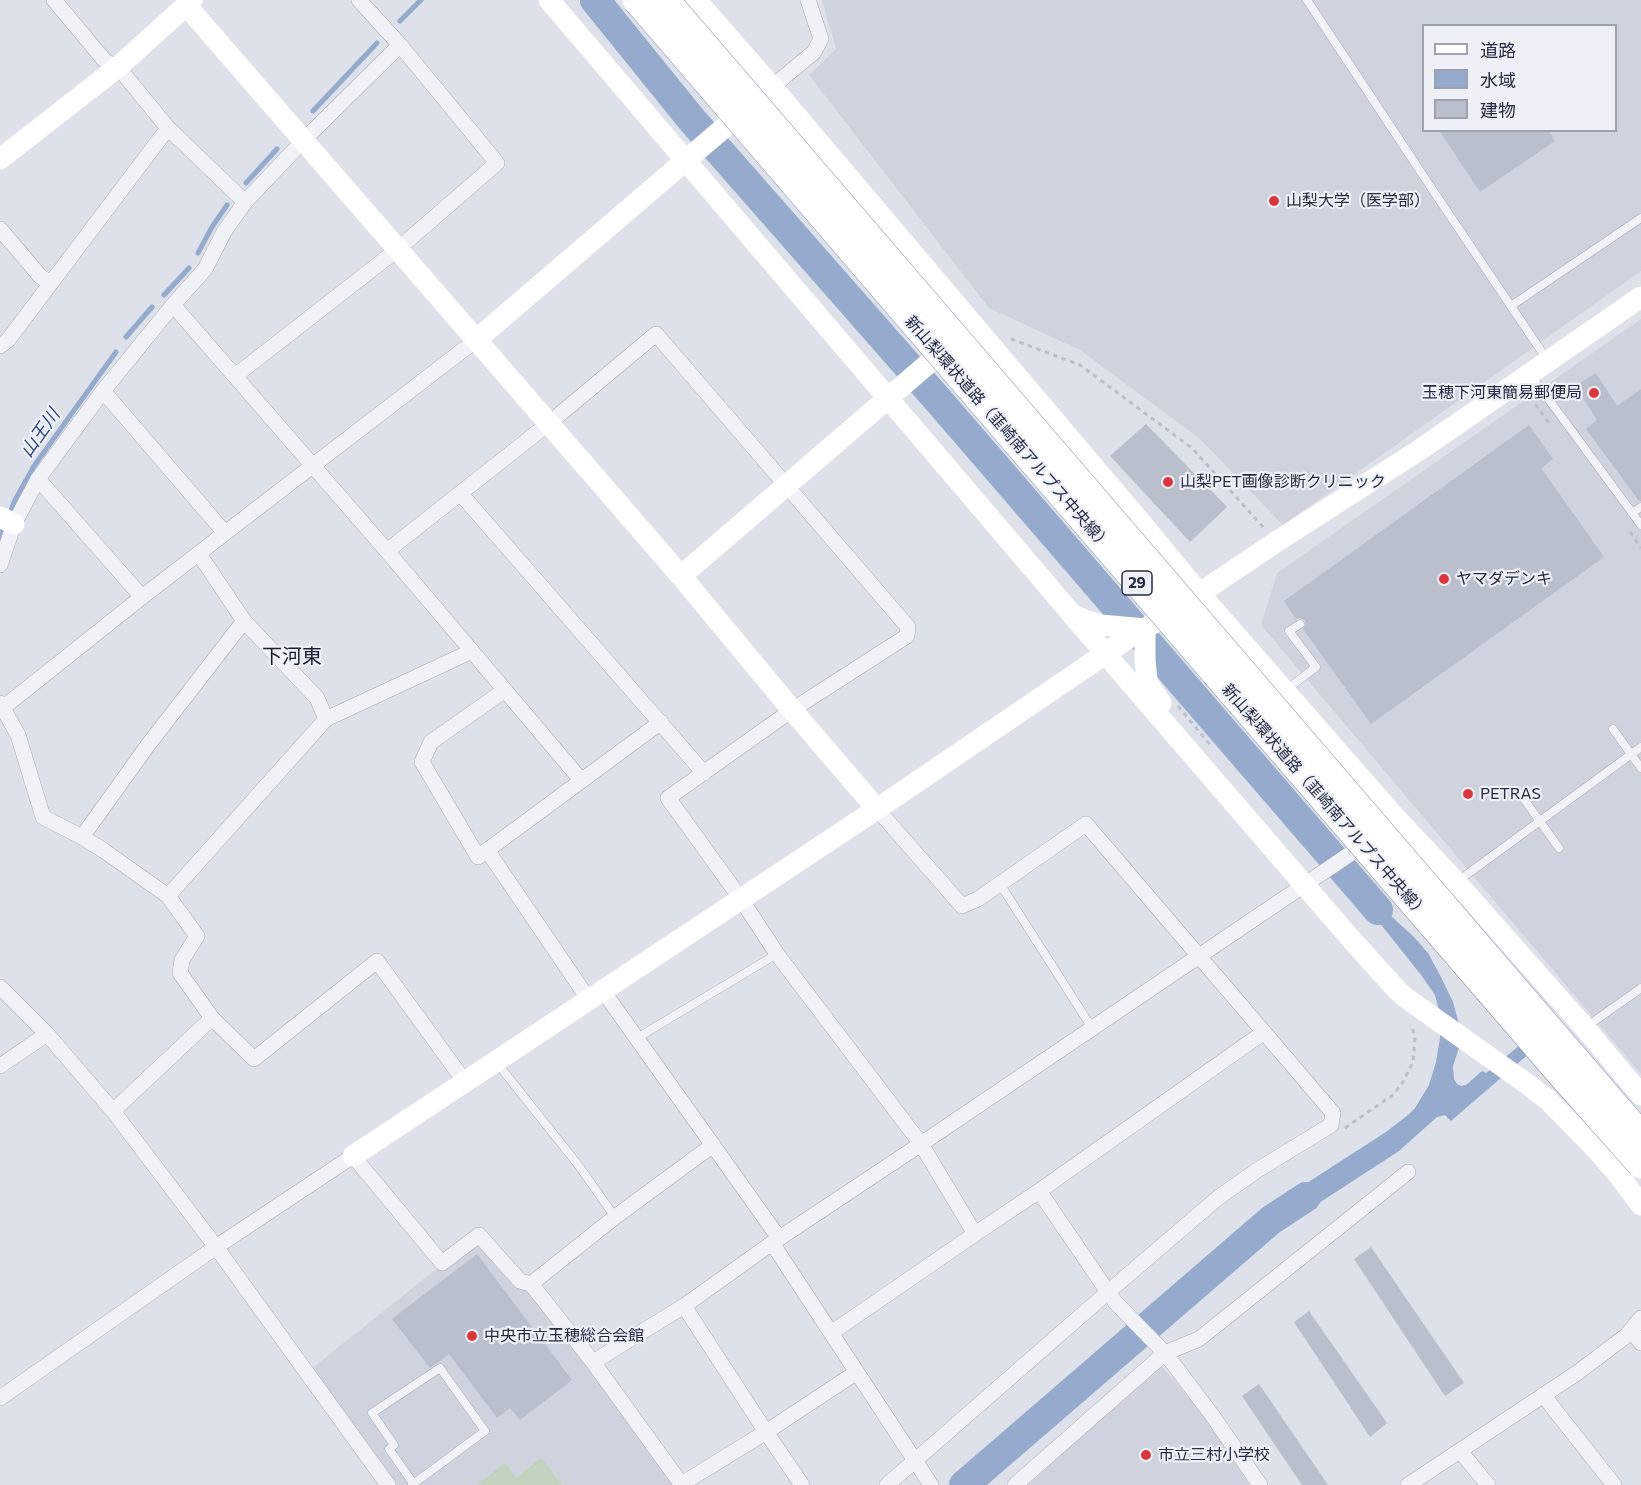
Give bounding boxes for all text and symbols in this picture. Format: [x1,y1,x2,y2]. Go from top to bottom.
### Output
legend [1422,24,1617,132]
text: 道路 [1480,39,1516,61]
text: 水域 [1480,69,1516,91]
text: 建物 [1480,99,1516,121]
place label: 山梨大学（医学部） [1286,191,1430,211]
marker: 山梨大学（医学部） [1267,194,1281,208]
street label: 新山梨環状道路（韮崎南アルプス中央線） [901,312,1115,554]
place label: 玉穂下河東簡易郵便局 [1422,383,1582,403]
marker: 玉穂下河東簡易郵便局 [1587,386,1601,400]
water label: 山王川 [16,405,64,461]
place label: 山梨PET画像診断クリニック [1180,472,1386,492]
marker: 山梨PET画像診断クリニック [1161,475,1175,489]
place label: ヤマダデンキ [1456,569,1552,589]
road number: 29 [1122,571,1152,595]
marker: ヤマダデンキ [1437,572,1451,586]
district label: 下河東 [262,644,322,668]
street label: 新山梨環状道路（韮崎南アルプス中央線） [1218,680,1432,922]
place label: PETRAS [1480,784,1541,804]
marker: PETRAS [1461,787,1475,801]
place label: 中央市立玉穂総合会館 [484,1326,644,1346]
marker: 中央市立玉穂総合会館 [465,1329,479,1343]
place label: 市立三村小学校 [1158,1445,1270,1465]
marker: 市立三村小学校 [1139,1448,1153,1462]

